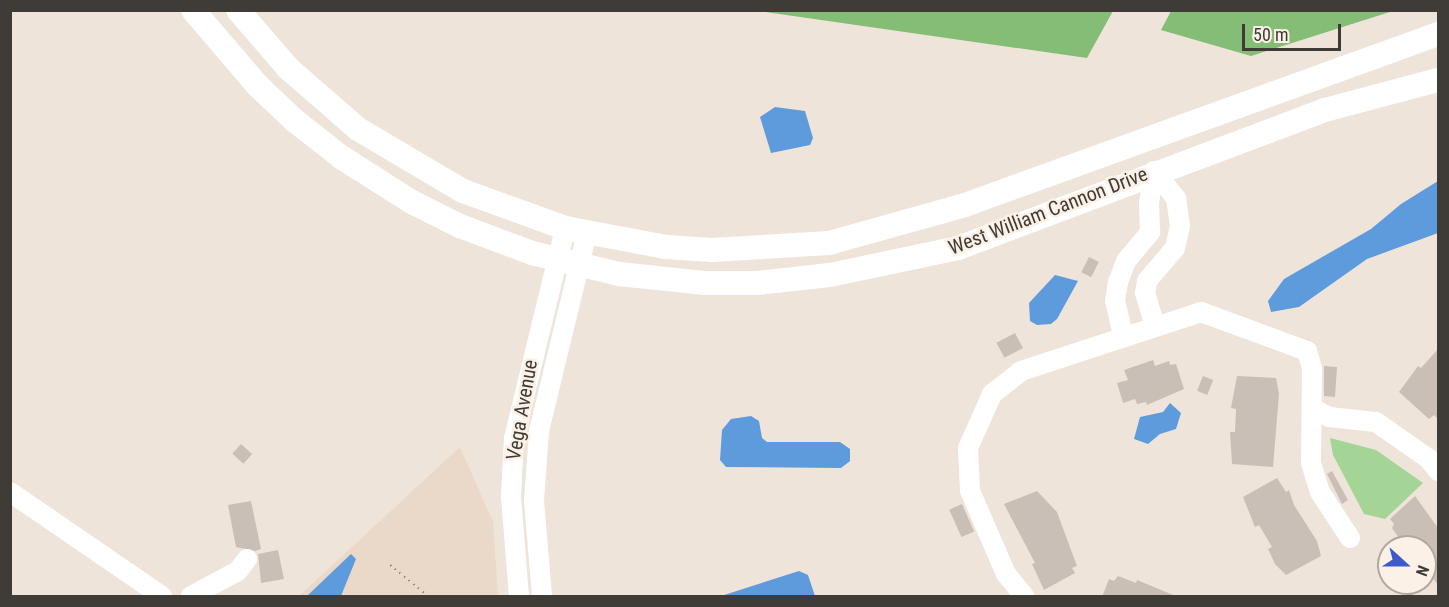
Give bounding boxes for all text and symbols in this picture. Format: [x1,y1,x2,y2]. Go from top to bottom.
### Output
scale bar [1245,12,1344,50]
text: 50 m [1253,24,1288,45]
street label: West William Cannon Drive [945,162,1151,260]
street label: Vega Avenue [501,358,543,462]
north arrow [1377,535,1437,595]
text: N [1412,563,1433,579]

